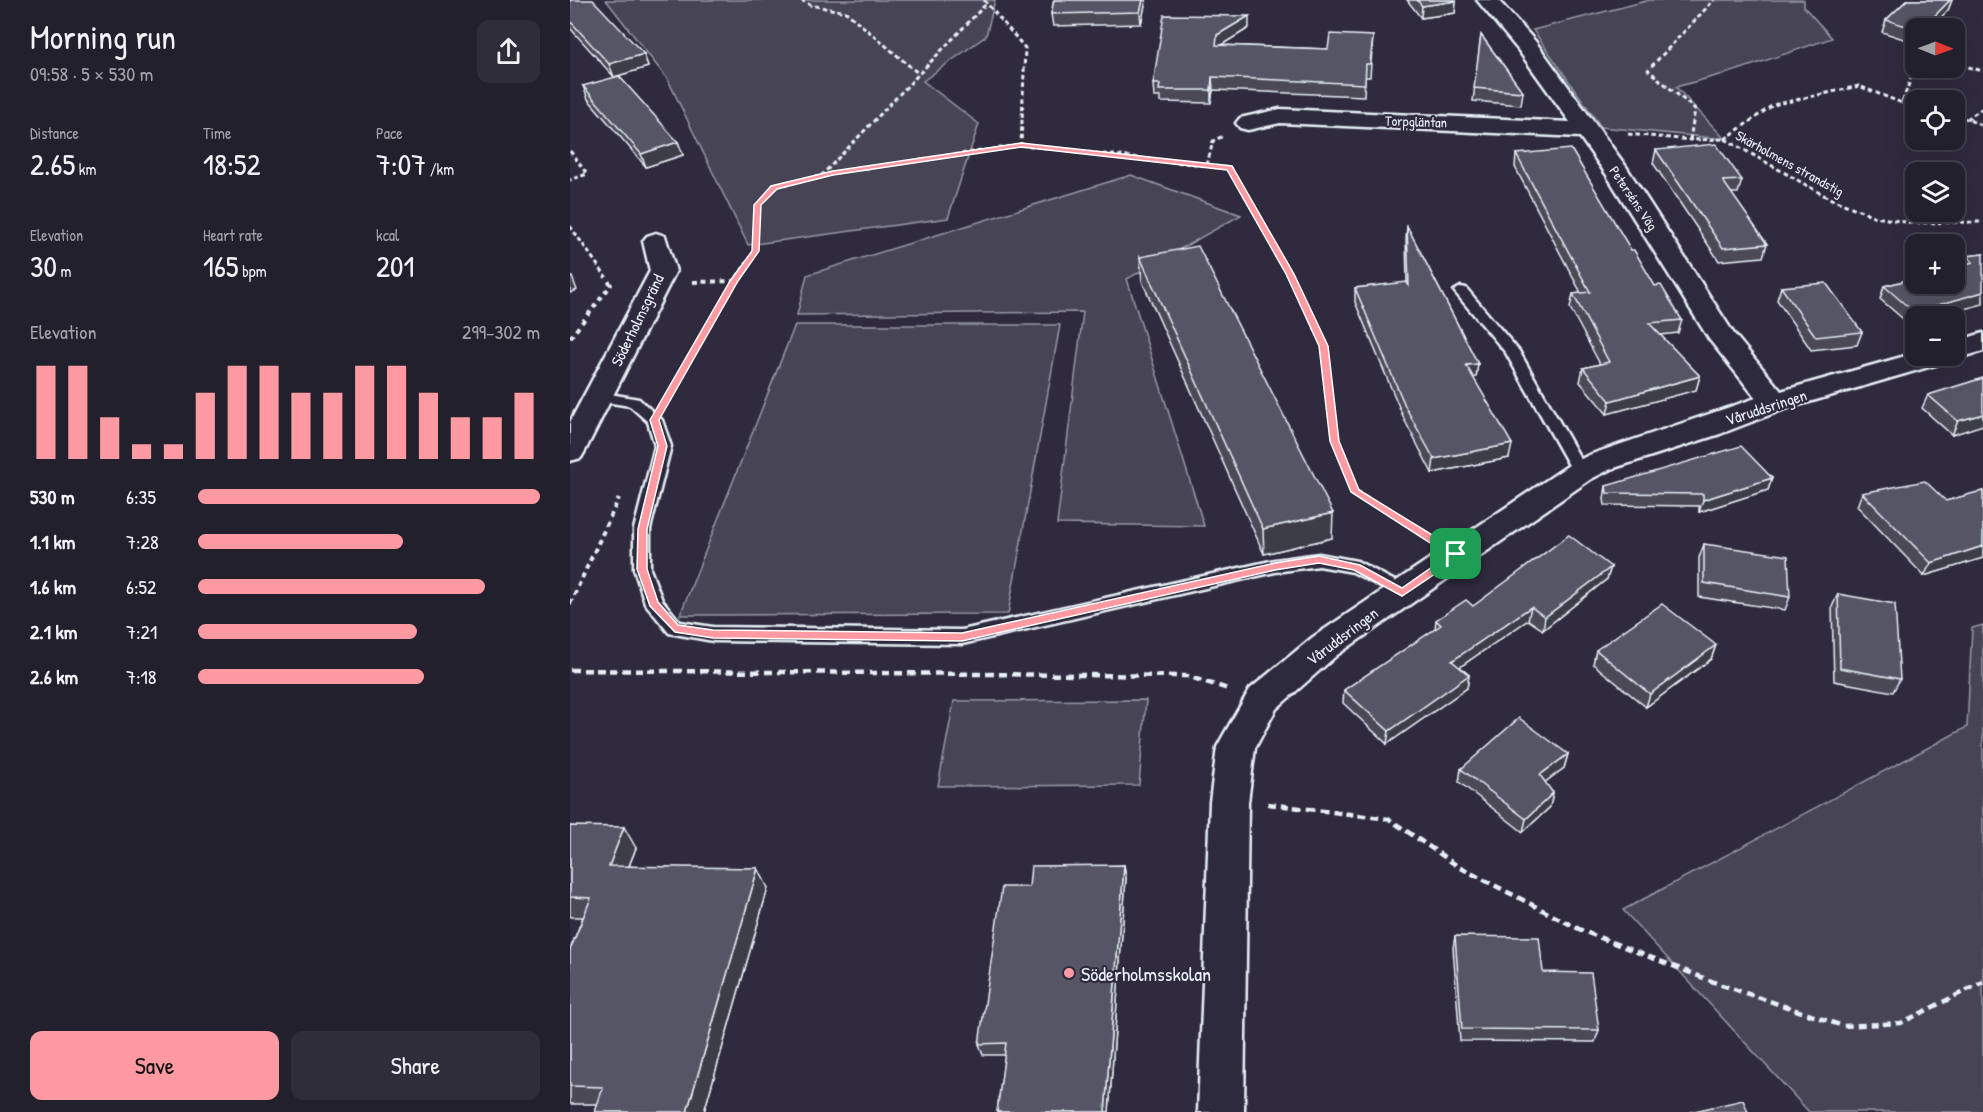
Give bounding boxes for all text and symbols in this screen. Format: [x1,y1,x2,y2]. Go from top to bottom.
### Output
text: Morning run [30,15,176,59]
north arrow [1905,18,1965,78]
map controls [1905,18,1965,366]
button: share [477,20,540,83]
text: 09:58 · 5 × 530 m [30,60,153,87]
button: locate [1905,90,1965,150]
street label: Torpgläntan [1385,110,1447,133]
text: Distance [30,122,79,144]
text: Time [203,122,231,144]
text: Pace [376,122,403,144]
street label: Skärholmens strandstig [1732,125,1847,201]
text: 2.65 [30,144,75,184]
text: 18:52 [203,144,261,184]
text: 7:07 [376,144,426,184]
text: km [75,158,96,180]
text: /km [426,158,454,180]
street label: Peterséns Väg [1605,162,1662,234]
button: layers [1905,162,1965,222]
text: Elevation [30,224,83,246]
text: Heart rate [203,224,263,246]
text: kcal [376,224,399,246]
button: + [1905,234,1965,294]
text: 30 [30,246,57,286]
text: 165 [203,246,239,286]
text: 201 [376,246,414,286]
text: m [57,260,71,282]
text: bpm [239,260,267,282]
street label: Söderholmsgränd [605,270,669,370]
button: − [1905,306,1965,366]
text: Elevation [30,318,96,345]
text: 299–302 m [462,318,540,345]
street label: Våruddsringen [1723,384,1809,430]
text: 530 m [30,483,75,510]
text: 6:35 [126,483,156,510]
text: 1.1 km [30,528,75,555]
text: 7:28 [126,528,159,555]
pin [1430,528,1481,579]
icon: arrive [1439,537,1472,570]
text: 1.6 km [30,573,76,600]
text: 6:52 [126,573,156,600]
street label: Våruddsringen [1302,602,1382,670]
text: 2.1 km [30,618,77,645]
text: 7:21 [126,618,157,645]
text: 2.6 km [30,663,78,690]
text: 7:18 [126,663,156,690]
place label: Söderholmsskolan [1081,960,1211,987]
marker: Söderholmsskolan [1062,966,1076,980]
button: Save [30,1031,279,1100]
button: Share [291,1031,540,1100]

